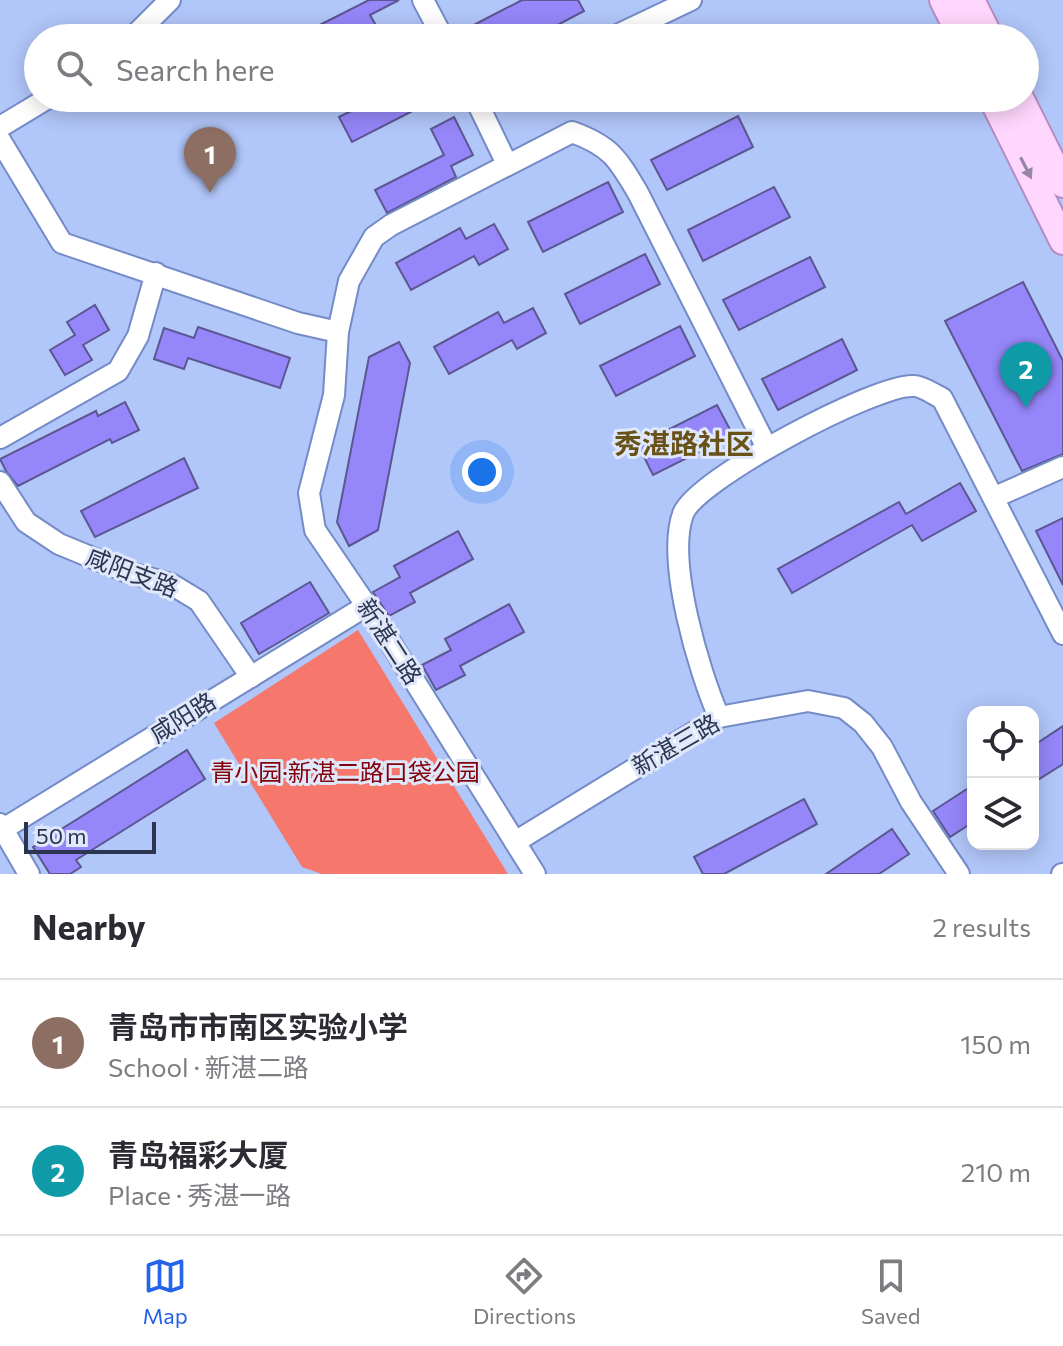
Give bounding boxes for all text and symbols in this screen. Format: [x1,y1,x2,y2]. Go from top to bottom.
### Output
search box [24,24,1039,112]
icon: search [52,46,96,90]
text: Search here [116,50,275,87]
pin: 1 [184,127,236,193]
one-way arrow [1020,156,1033,179]
pin: 2 [1000,342,1052,408]
district label: 秀湛路社区 [614,426,754,460]
your location [462,452,502,492]
street label: 咸阳支路 [83,541,183,602]
street label: 新湛二路 [352,593,429,689]
street label: 咸阳路 [144,685,220,748]
map controls [967,706,1039,850]
button: locate [967,706,1039,778]
street label: 新湛三路 [626,707,724,780]
park label: 青小园·新湛二路口袋公园 [210,757,480,786]
button: layers [967,778,1039,850]
scale bar [24,818,156,854]
text: 50 m [36,822,86,849]
text: Nearby [32,905,146,947]
text: 2 results [933,911,1031,942]
text: 青岛市市南区实验小学 [108,1007,408,1044]
text: 1 [52,1028,64,1059]
text: 150 m [960,1028,1031,1059]
text: School · 新湛二路 [108,1051,309,1082]
text: 青岛福彩大厦 [108,1135,288,1172]
text: 2 [51,1156,65,1187]
text: 210 m [961,1156,1031,1187]
text: Place · 秀湛一路 [108,1179,291,1210]
tab: Map [143,1254,188,1329]
tab: Directions [473,1254,576,1329]
tab: Saved [861,1254,920,1329]

